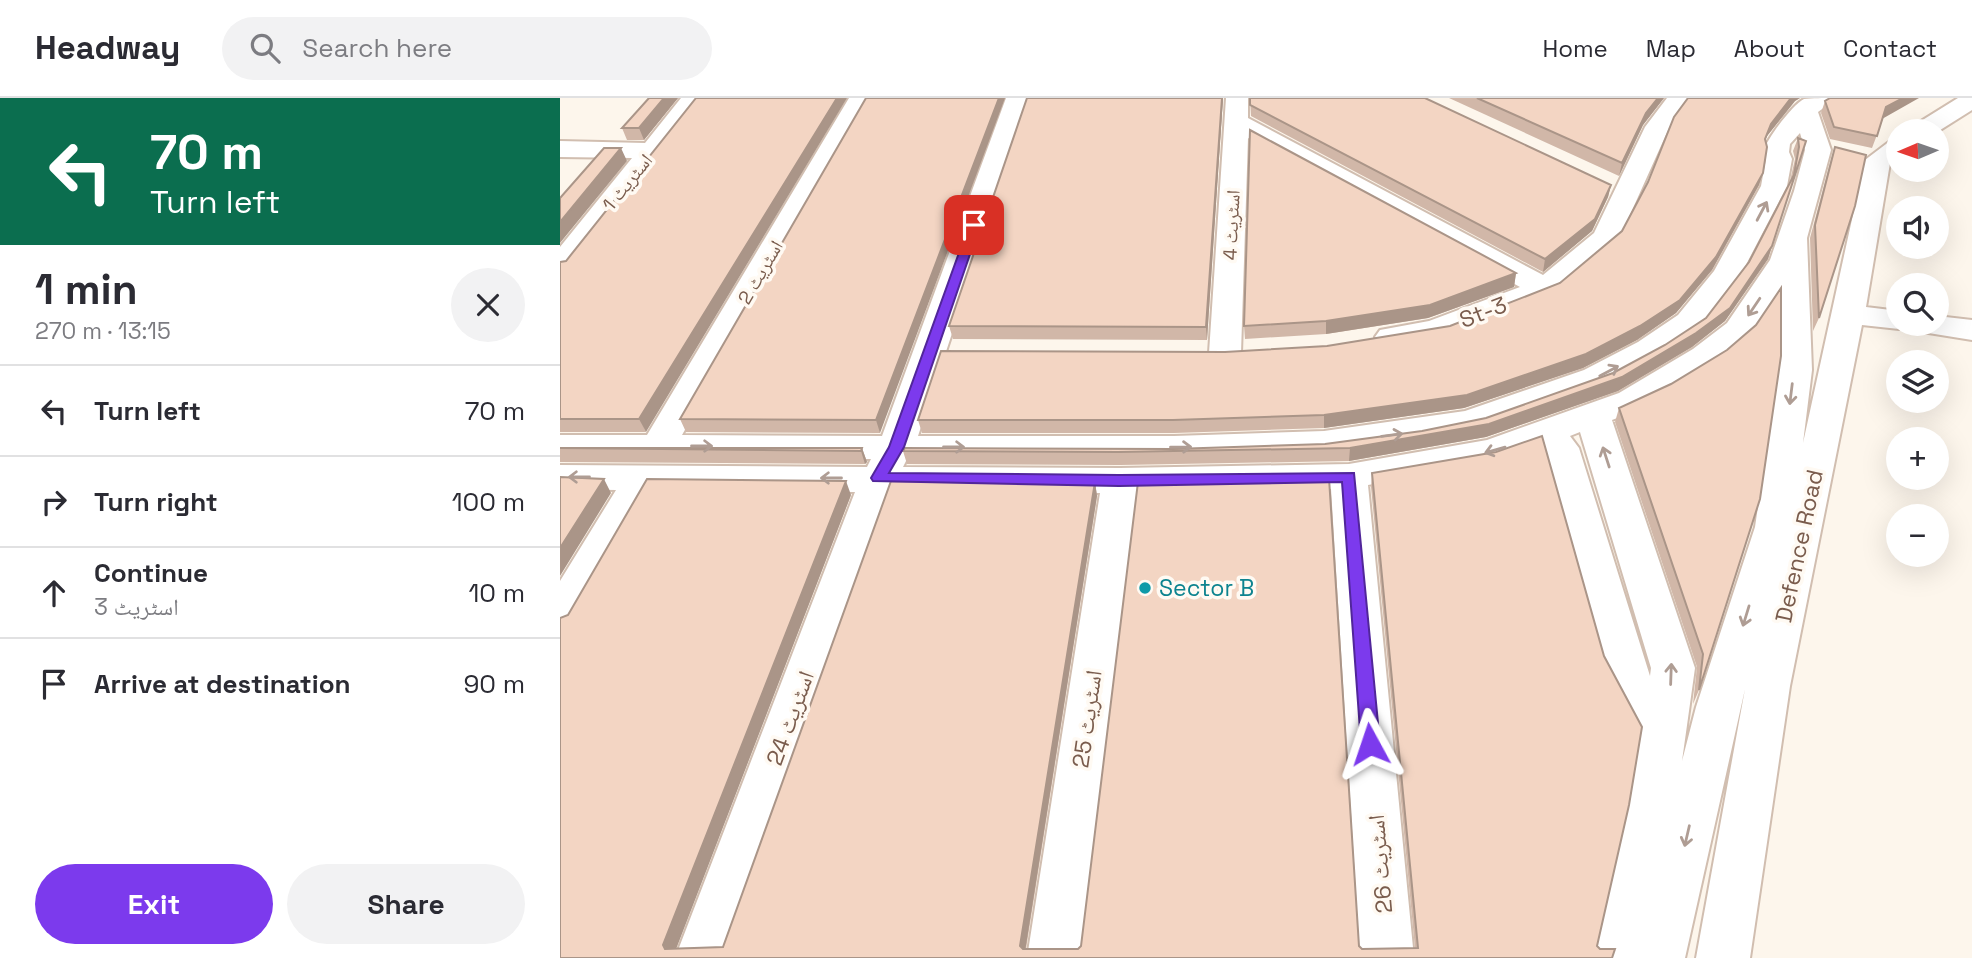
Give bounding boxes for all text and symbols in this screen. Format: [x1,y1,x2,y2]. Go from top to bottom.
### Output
search box [222,17,712,80]
text: Headway [35,27,180,69]
icon: search [246,29,284,67]
text: Search here [302,31,452,65]
text: Home [1542,33,1608,64]
text: Map [1646,33,1696,64]
text: About [1734,33,1805,64]
text: Contact [1843,33,1937,64]
north arrow [1886,119,1950,182]
map controls [1886,119,1949,567]
text: 70 m [150,121,263,183]
icon: left [35,126,126,217]
street label: اسٹریٹ 1 [597,149,658,216]
text: Turn left [150,182,280,222]
street label: اسٹریٹ 4 [1217,189,1246,261]
pin [944,195,1004,255]
button: sound [1886,196,1949,259]
one-way arrow [1755,201,1769,222]
icon: arrive [955,206,993,244]
street label: اسٹریٹ 2 [732,236,789,309]
text: 1 min [35,263,138,316]
button: close [451,268,525,342]
button: search [1886,273,1949,336]
street label: St-3 [1455,289,1511,335]
one-way arrow [1746,296,1760,316]
text: 270 m · 13:15 [35,316,171,346]
button: layers [1886,350,1949,413]
one-way arrow [1598,363,1619,377]
one-way arrow [1785,383,1798,405]
icon: left [35,392,73,430]
text: Turn left [94,394,201,428]
text: 70 m [465,394,525,428]
button: + [1886,427,1949,490]
one-way arrow [1380,428,1402,441]
one-way arrow [690,440,713,453]
one-way arrow [942,440,965,454]
one-way arrow [1169,441,1192,454]
one-way arrow [1484,444,1506,457]
one-way arrow [1599,446,1612,468]
street label: Defence Road [1768,467,1830,625]
one-way arrow [568,470,591,484]
one-way arrow [820,471,843,485]
icon: right [35,483,73,521]
text: Turn right [94,485,218,519]
text: 100 m [452,485,525,519]
button: − [1886,504,1949,567]
text: Continue [94,556,208,590]
place label: Sector B [1159,573,1254,603]
icon: ahead [35,574,73,612]
text: 10 m [468,576,525,610]
marker: Sector B [1137,580,1153,596]
text: اسٹریٹ 3 [94,592,179,622]
one-way arrow [1739,605,1752,627]
one-way arrow [1664,663,1677,686]
icon: arrive [35,665,73,703]
text: Arrive at destination [94,667,351,701]
text: 90 m [463,667,525,701]
street label: اسٹریٹ 24 [759,667,821,769]
street label: اسٹریٹ 25 [1065,668,1109,770]
position arrow [1333,707,1407,781]
street label: اسٹریٹ 26 [1361,814,1399,914]
one-way arrow [1680,824,1693,847]
button: Exit [35,864,273,944]
button: Share [287,864,525,944]

